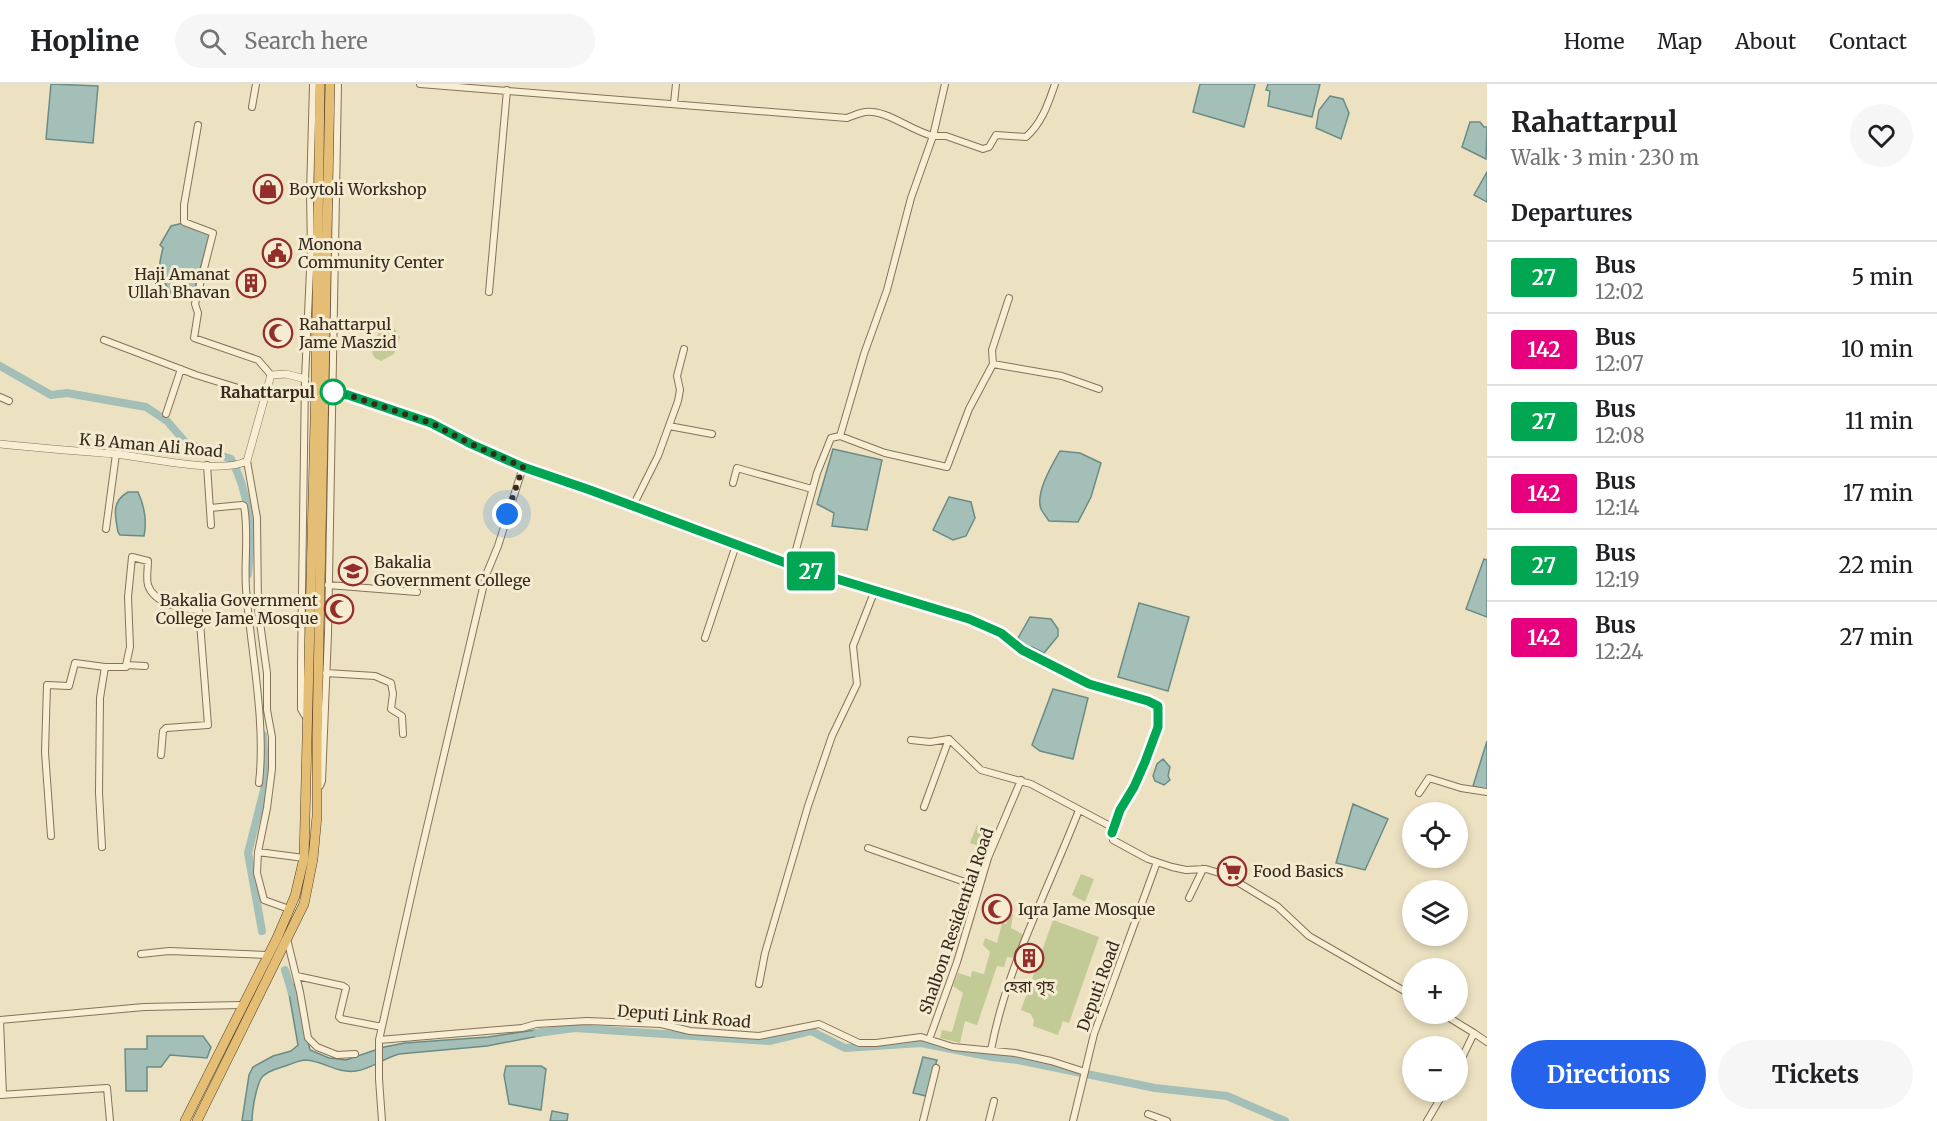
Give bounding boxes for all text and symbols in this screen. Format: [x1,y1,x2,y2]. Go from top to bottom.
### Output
search box [175,14,595,68]
text: Hopline [30,23,139,59]
icon: search [196,25,229,58]
text: Search here [244,27,368,55]
text: Home [1564,28,1624,55]
text: Map [1657,28,1702,55]
text: About [1735,28,1796,55]
text: Contact [1829,28,1907,55]
text: Rahattarpul [1511,104,1677,140]
button: heart [1850,104,1913,167]
text: Walk · 3 min · 230 m [1511,145,1699,170]
shop icon: Boytoli Workshop [252,173,284,205]
place label: Boytoli Workshop [289,179,427,199]
text: Departures [1511,199,1633,227]
place label: Monona Community Center [298,234,444,272]
public building icon: Monona Community Center [261,237,293,269]
text: Bus [1595,251,1636,279]
text: 5 min [1851,263,1913,291]
place label: Haji Amanat Ullah Bhavan [128,264,231,302]
text: 27 [1532,264,1556,291]
building icon: Haji Amanat Ullah Bhavan [235,267,267,299]
text: 12:02 [1595,279,1644,304]
place label: Rahattarpul Jame Maszid [298,314,397,352]
mosque icon: Rahattarpul Jame Maszid [262,317,294,349]
text: Bus [1595,323,1636,351]
text: 10 min [1841,335,1913,363]
text: 142 [1527,336,1561,363]
text: 12:07 [1595,351,1644,376]
marker: Rahattarpul [320,379,346,405]
place label: Rahattarpul [220,382,315,402]
text: Bus [1595,395,1636,423]
text: 11 min [1845,407,1913,435]
text: 27 [1532,408,1556,435]
text: 12:08 [1595,423,1645,448]
street label: K B Aman Ali Road [78,429,224,461]
text: Bus [1595,467,1636,495]
text: 17 min [1843,479,1913,507]
text: 142 [1527,480,1561,507]
text: 12:14 [1595,495,1640,520]
your location [492,499,522,529]
text: Bus [1595,539,1636,567]
text: 22 min [1839,551,1913,579]
place label: Bakalia Government College [374,552,531,590]
line badge: 27 [784,552,838,590]
text: 27 [1532,552,1556,579]
school or university icon: Bakalia Government College [337,555,369,587]
text: 27 [799,558,823,585]
text: 12:19 [1595,567,1640,592]
place label: Bakalia Government College Jame Mosque [156,590,319,628]
mosque icon: Bakalia Government College Jame Mosque [323,593,355,625]
text: Bus [1595,611,1636,639]
text: 27 min [1839,623,1913,651]
text: 142 [1527,624,1561,651]
text: 12:24 [1595,639,1643,664]
map controls [1402,802,1468,1102]
button: locate [1402,802,1468,868]
street label: Shalbon Residential Road [915,825,997,1017]
supermarket icon: Food Basics [1216,855,1248,887]
place label: Food Basics [1253,861,1344,881]
button: layers [1402,880,1468,946]
mosque icon: Iqra Jame Mosque [981,893,1013,925]
place label: Iqra Jame Mosque [1018,899,1155,919]
street label: Deputi Road [1072,938,1124,1034]
building icon: হেরা গৃহ [1013,942,1045,974]
button: + [1402,958,1468,1024]
place label: হেরা গৃহ [1004,976,1055,997]
street label: Deputi Link Road [616,1000,752,1032]
button: − [1402,1036,1468,1102]
button: Directions [1511,1040,1706,1109]
button: Tickets [1718,1040,1913,1109]

